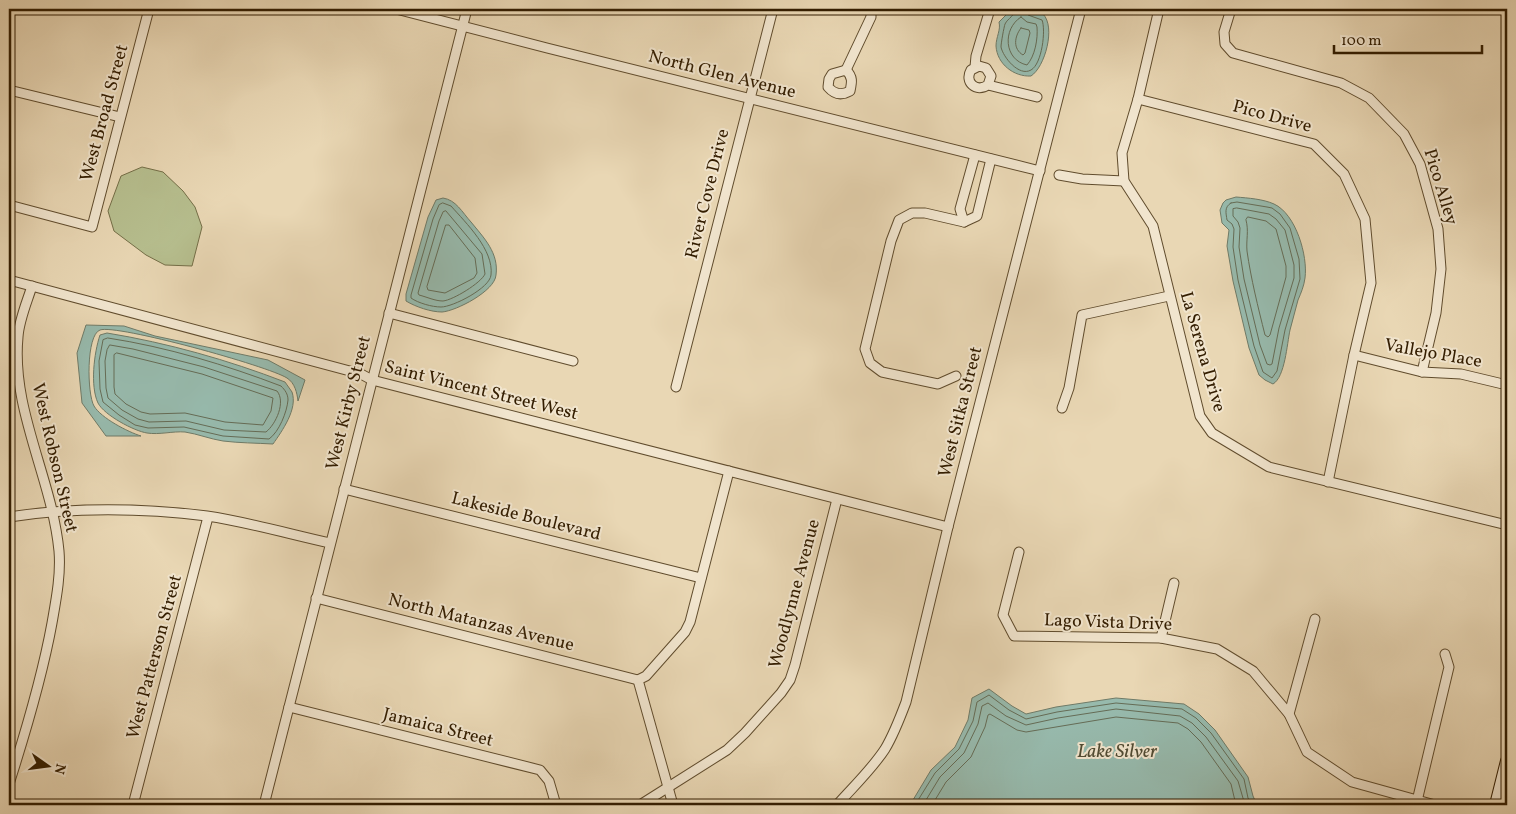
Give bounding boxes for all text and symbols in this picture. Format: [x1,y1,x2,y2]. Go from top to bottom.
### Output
scale bar [1334,22,1481,54]
text: 100 m [1341,31,1381,52]
street label: West Broad Street [75,42,135,184]
street label: North Glen Avenue [646,45,798,105]
street label: Pico Drive [1230,94,1314,140]
street label: River Cove Drive [680,126,736,262]
street label: Pico Alley [1417,146,1464,228]
street label: La Serena Drive [1173,289,1231,415]
street label: West Kirby Street [320,333,378,473]
street label: Vallejo Place [1382,333,1484,375]
street label: West Sitka Street [933,344,989,480]
street label: Saint Vincent Street West [382,355,580,427]
street label: West Robson Street [25,381,83,535]
street label: Lakeside Boulevard [449,486,603,548]
street label: Woodlynne Avenue [763,517,827,671]
street label: West Patterson Street [121,572,189,742]
street label: North Matanzas Avenue [385,588,577,658]
street label: Lago Vista Drive [1043,608,1173,638]
street label: Jamaica Street [380,702,496,754]
water label: Lake Silver [1077,739,1158,765]
north arrow [22,742,72,792]
text: N [49,762,70,776]

